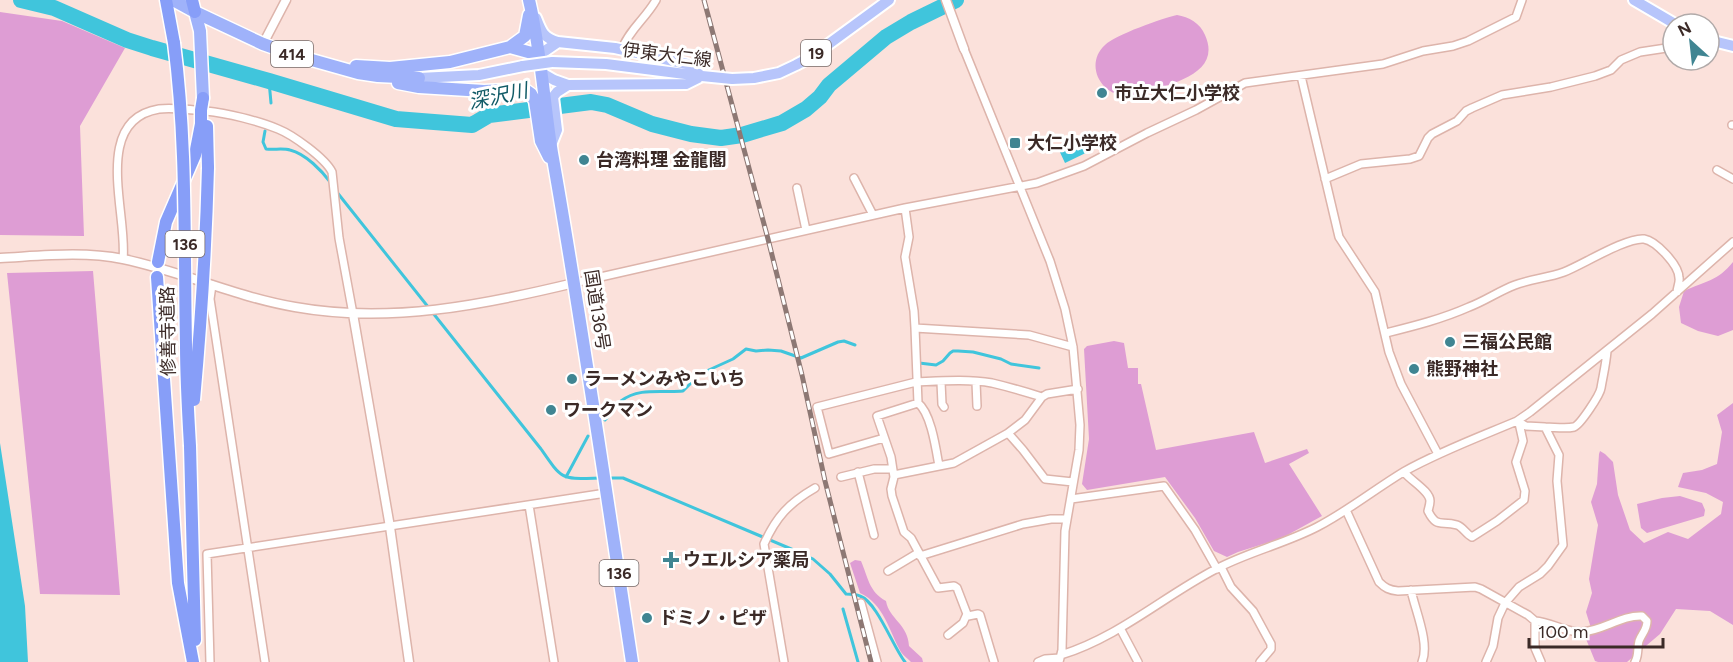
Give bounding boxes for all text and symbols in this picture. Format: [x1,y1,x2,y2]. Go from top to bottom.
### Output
north arrow [1661,12,1721,72]
text: N [1675,18,1694,40]
street label: 伊東大仁線 [621,39,713,71]
road number: 19 [801,40,831,66]
road number: 414 [271,41,313,67]
water label: 深沢川 [466,78,532,114]
place label: 市立大仁小学校 [1114,82,1240,104]
marker: 市立大仁小学校 [1095,86,1109,100]
place label: 大仁小学校 [1027,132,1117,154]
marker: 大仁小学校 [1008,136,1022,150]
place label: 台湾料理 金龍閣 [596,149,726,171]
marker: 台湾料理 金龍閣 [577,153,591,167]
road number: 136 [166,231,204,257]
street label: 国道136号 [580,268,614,352]
street label: 修善寺道路 [156,286,180,376]
place label: 三福公民館 [1462,331,1552,353]
marker: 三福公民館 [1443,335,1457,349]
place label: 熊野神社 [1426,358,1498,380]
marker: 熊野神社 [1407,362,1421,376]
place label: ラーメンみやこいち [584,368,745,390]
marker: ラーメンみやこいち [565,372,579,386]
place label: ワークマン [563,399,653,421]
marker: ワークマン [544,403,558,417]
place label: ウエルシア薬局 [683,549,809,571]
marker: ウエルシア薬局 [664,553,678,567]
road number: 136 [600,560,638,586]
place label: ドミノ・ピザ [659,607,767,629]
marker: ドミノ・ピザ [640,611,654,625]
scale bar [1529,611,1662,649]
text: 100 m [1538,621,1588,643]

